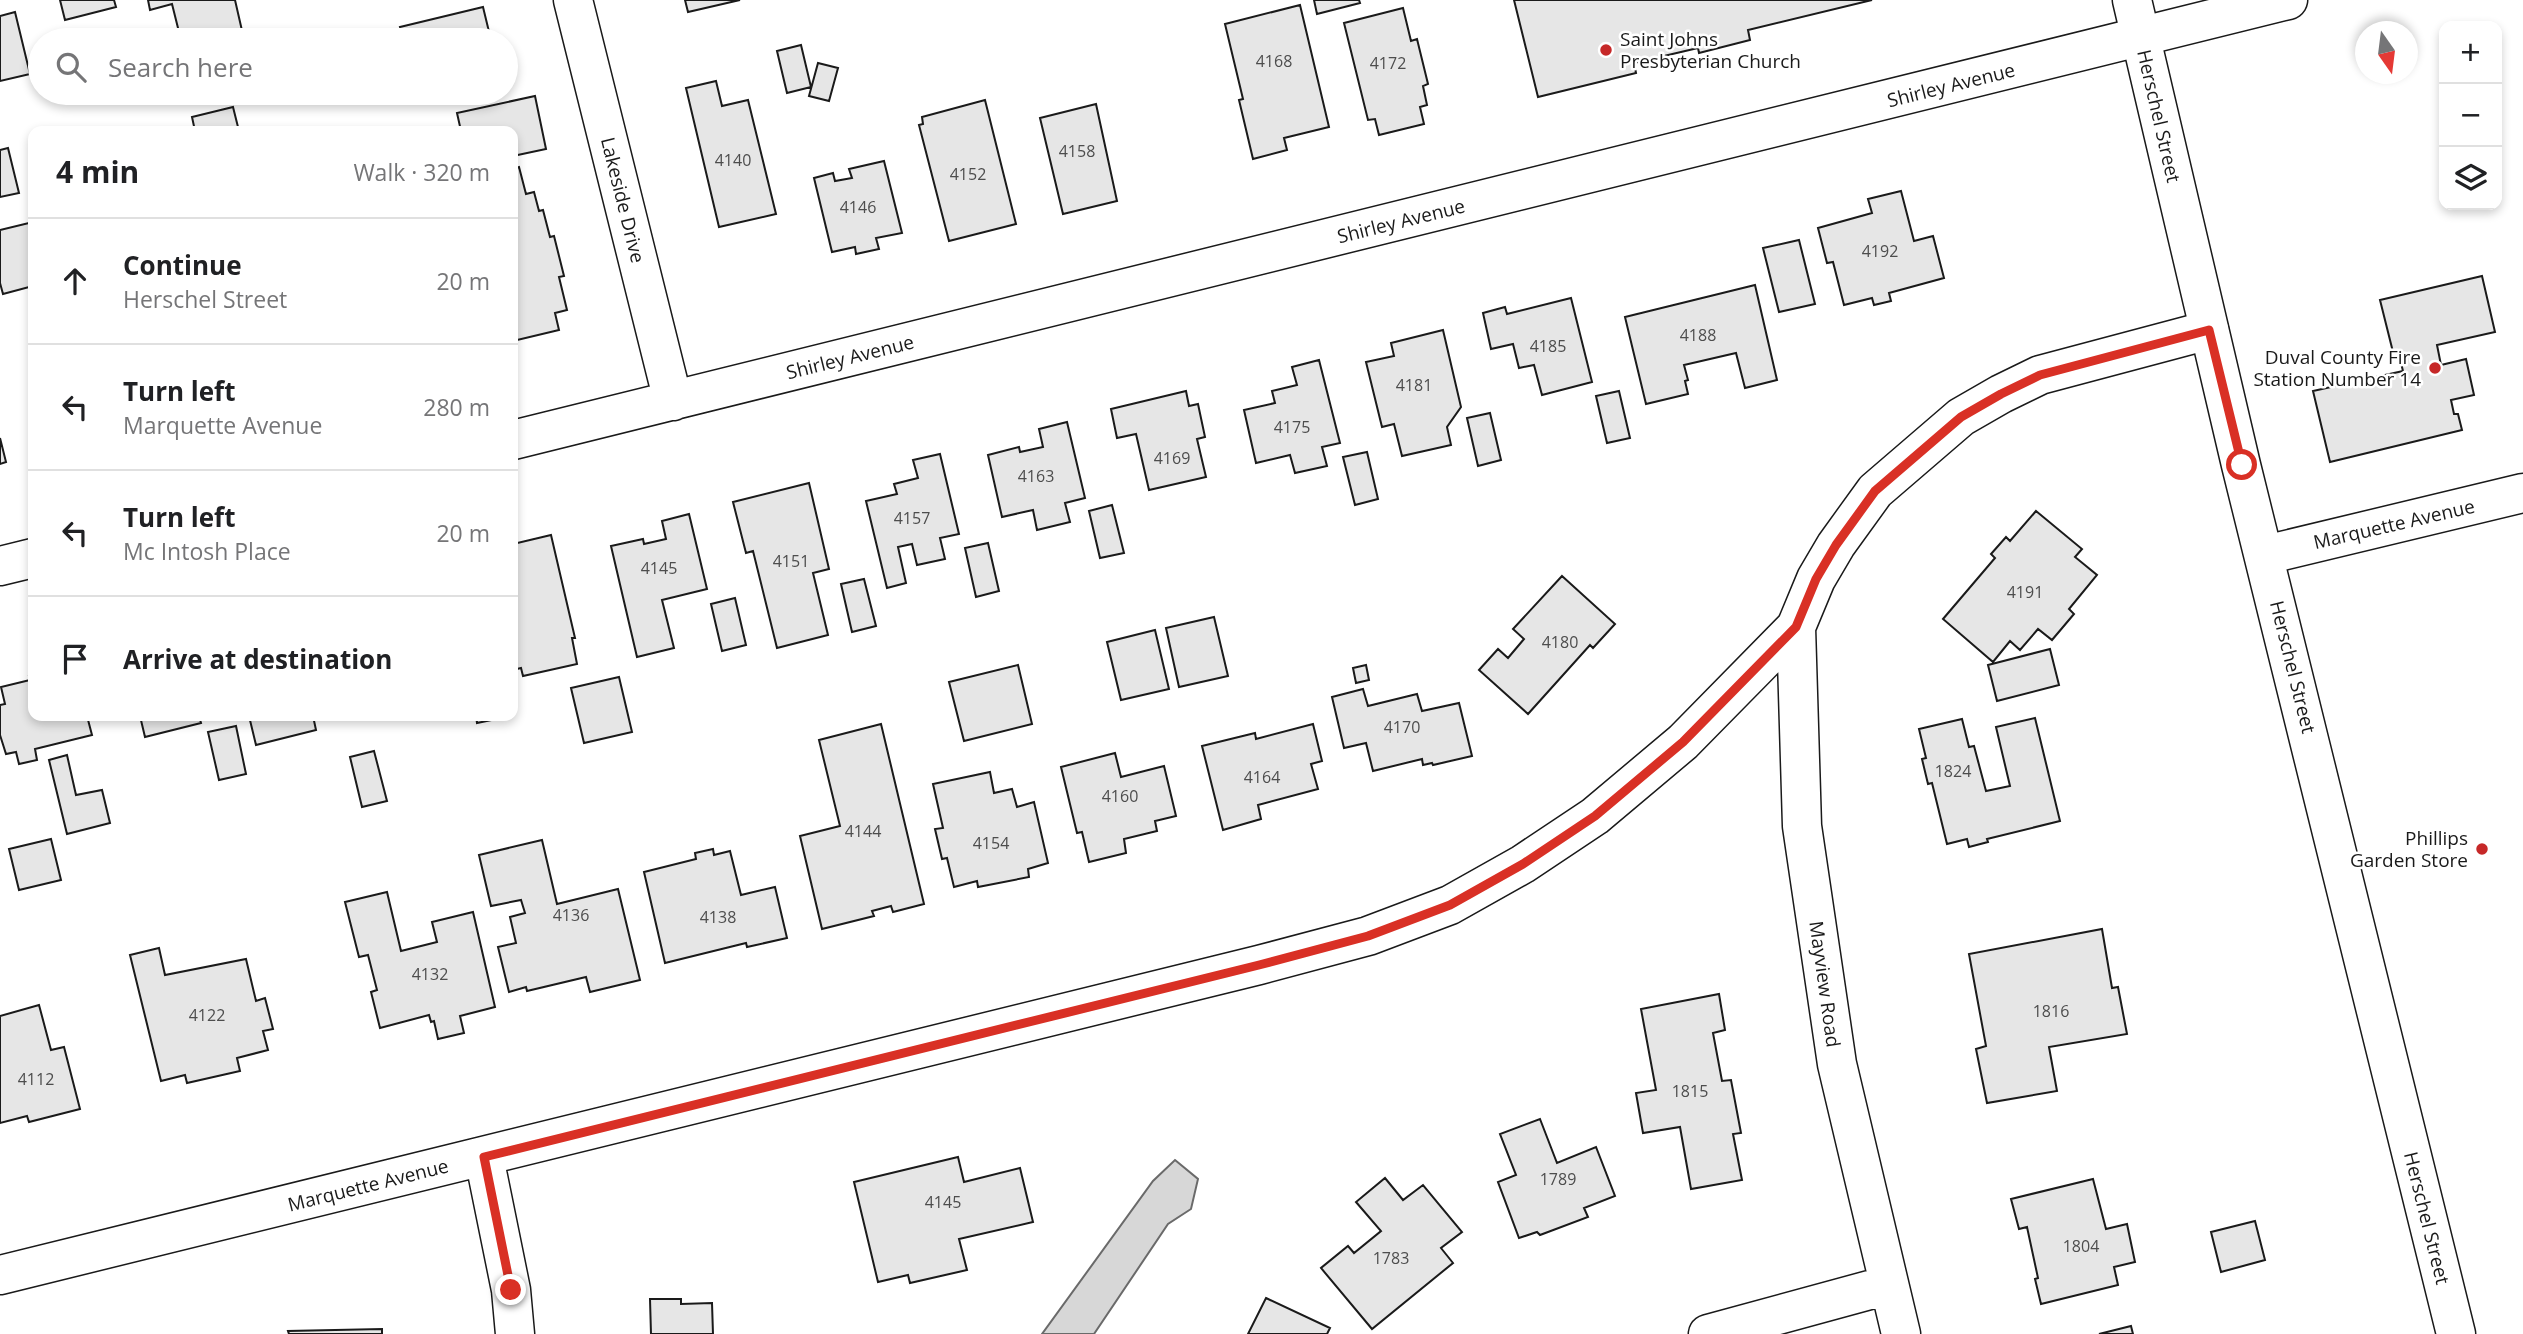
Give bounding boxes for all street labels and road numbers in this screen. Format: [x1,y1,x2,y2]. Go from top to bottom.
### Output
street label: Herschel Street [2131,47,2187,185]
street label: Shirley Avenue [1884,57,2018,113]
street label: Lakeside Drive [595,134,651,266]
street label: Shirley Avenue [1334,193,1468,249]
street label: Shirley Avenue [783,329,917,385]
street label: Marquette Avenue [2311,493,2477,555]
street label: Herschel Street [2264,598,2322,736]
street label: Mayview Road [1803,919,1847,1049]
street label: Herschel Street [2398,1149,2456,1287]
street label: Marquette Avenue [285,1152,451,1218]

